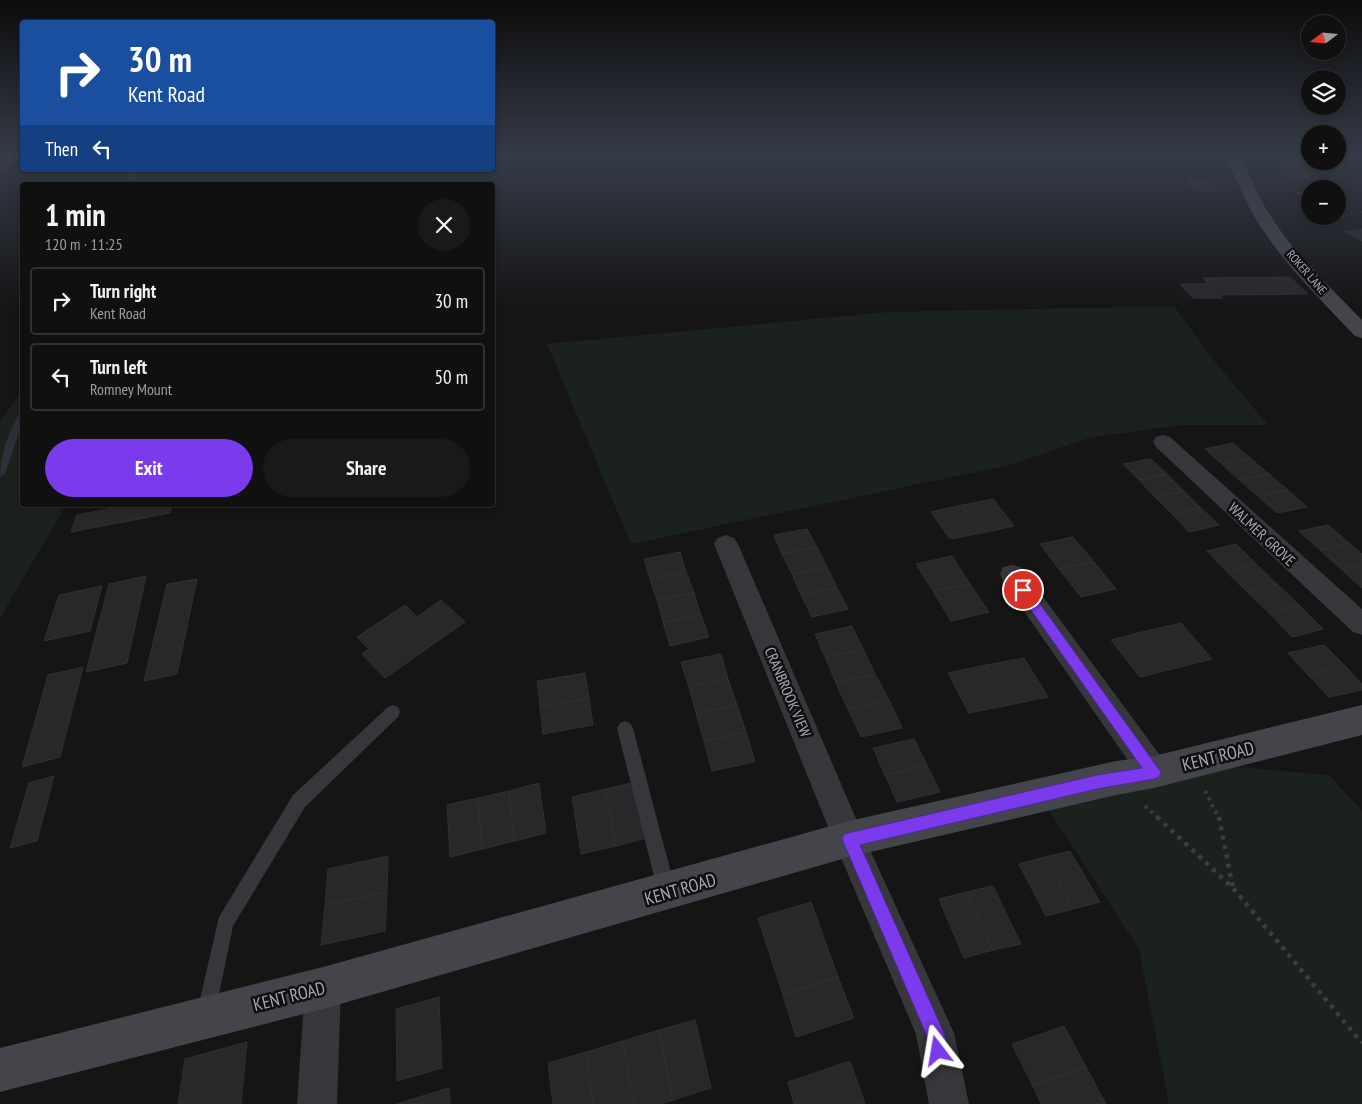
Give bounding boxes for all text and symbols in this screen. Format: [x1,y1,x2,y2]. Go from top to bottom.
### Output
north arrow [1301,15,1346,60]
map controls [1301,15,1346,225]
text: 30 m [128,36,192,82]
icon: right [45,40,110,105]
button: layers [1301,70,1346,115]
text: Kent Road [128,80,205,108]
button: + [1301,125,1346,170]
icon: left [88,135,116,163]
text: Then [45,137,78,161]
button: − [1301,180,1346,225]
text: 1 min [45,195,106,234]
button: close [418,199,470,251]
text: 120 m · 11:25 [45,234,123,254]
street label: ROKER LANE [1284,247,1330,297]
text: Turn right [90,279,156,303]
icon: right [47,287,75,315]
text: 30 m [435,289,468,313]
text: Kent Road [90,303,146,323]
text: Turn left [90,355,147,379]
icon: left [47,363,75,391]
text: 50 m [435,365,468,389]
text: Romney Mount [90,379,172,399]
button: Exit [45,439,253,497]
button: Share [263,439,470,497]
street label: WALMER GROVE [1225,498,1299,570]
pin [1002,569,1044,611]
icon: arrive [1009,576,1037,604]
street label: CRANBROOK VIEW [760,644,816,740]
street label: KENT ROAD [1180,736,1256,776]
street label: KENT ROAD [642,868,718,910]
street label: KENT ROAD [251,976,327,1016]
position arrow [911,1024,963,1076]

